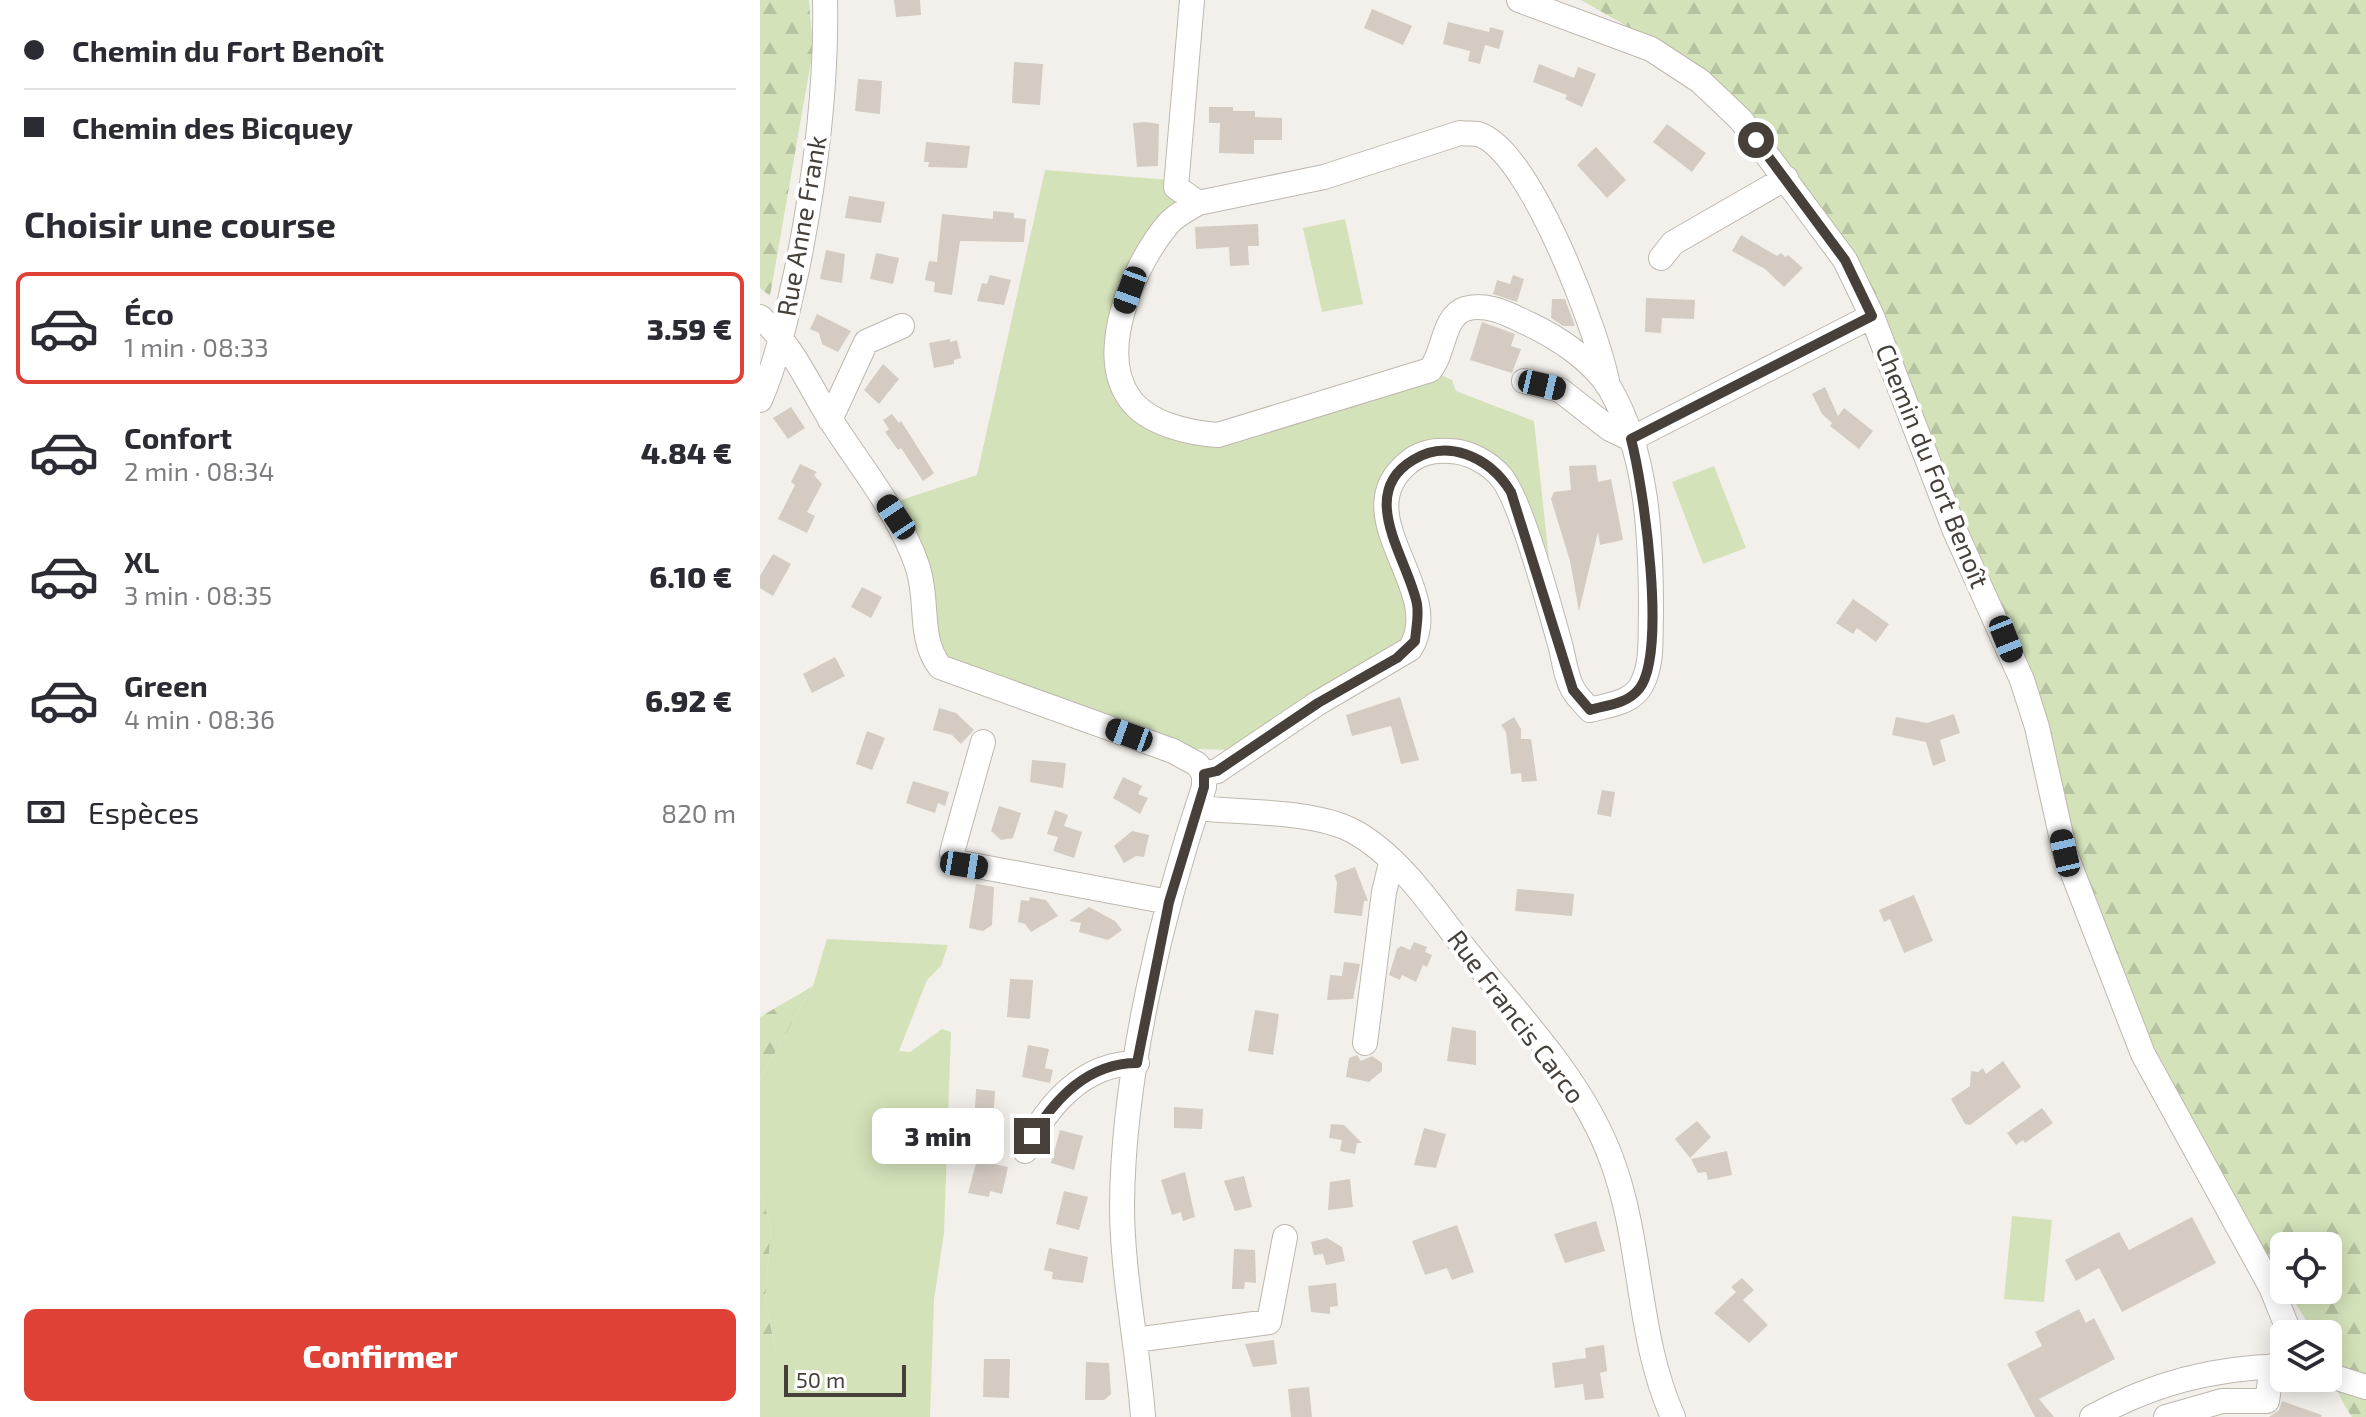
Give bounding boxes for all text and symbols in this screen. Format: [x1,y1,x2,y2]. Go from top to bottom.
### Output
text: Chemin du Fort Benoît [72,32,384,68]
text: Chemin des Bicquey [72,109,353,145]
route start [1738,122,1774,158]
street label: Rue Anne Frank [769,133,832,318]
text: Choisir une course [24,202,336,245]
car [1111,263,1149,317]
icon: car [28,292,100,364]
text: Éco [124,295,174,331]
text: 3.59 € [647,310,732,346]
text: 1 min · 08:33 [124,331,269,362]
street label: Chemin du Fort Benoît [1870,339,1997,592]
car [1516,368,1568,402]
icon: car [28,416,100,488]
text: Confort [124,419,232,455]
text: 4.84 € [641,434,732,470]
text: 2 min · 08:34 [124,455,275,486]
car [873,490,919,544]
icon: car [28,540,100,612]
text: XL [124,543,159,579]
text: 6.10 € [649,558,732,594]
text: 3 min · 08:35 [124,579,272,610]
car [1986,612,2026,666]
icon: car [28,664,100,736]
text: Green [124,667,208,703]
text: 6.92 € [645,682,732,718]
text: 4 min · 08:36 [124,703,275,734]
car [1102,716,1156,754]
icon: cash [24,790,68,834]
text: Espèces [88,794,199,830]
text: 820 m [661,797,736,828]
car [2048,827,2082,879]
car [938,849,990,881]
street label: Rue Francis Carco [1442,923,1592,1109]
callout: 3 min [872,1108,1004,1164]
route end [1014,1118,1050,1154]
text: 3 min [905,1120,971,1151]
map controls [2270,1232,2342,1392]
button: locate [2270,1232,2342,1304]
button: Confirmer [24,1309,736,1401]
button: layers [2270,1320,2342,1392]
scale bar [784,1361,906,1397]
text: 50 m [796,1366,845,1392]

